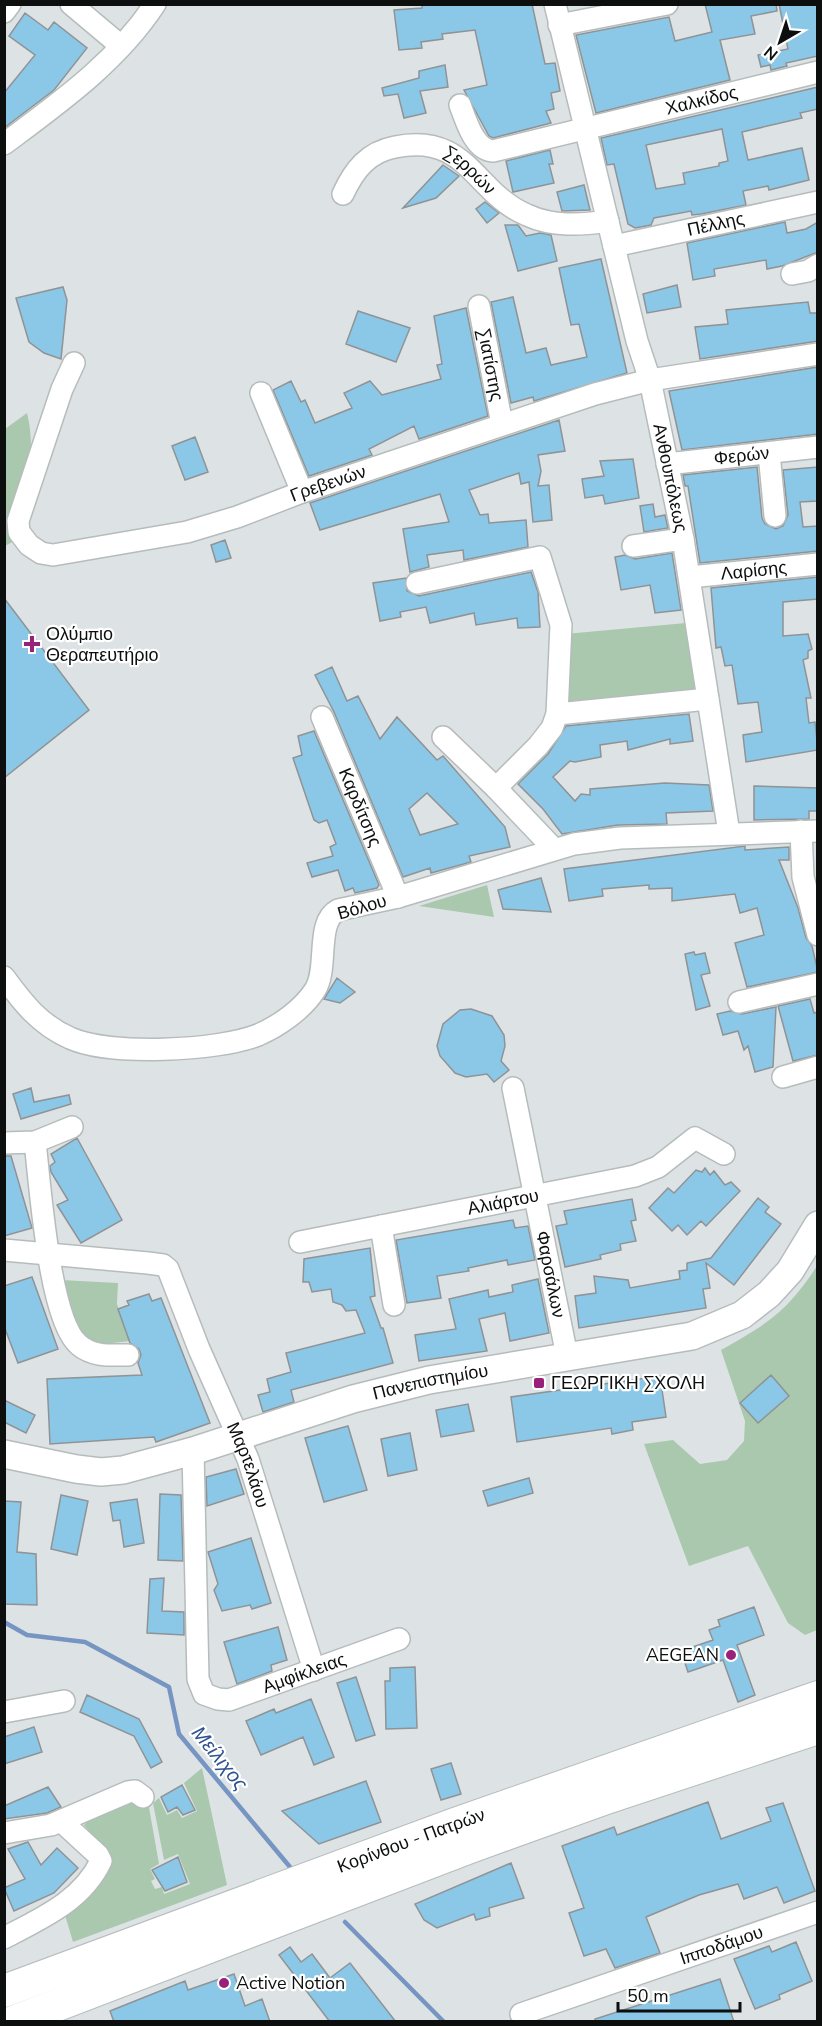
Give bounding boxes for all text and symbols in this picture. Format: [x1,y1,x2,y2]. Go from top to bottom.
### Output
north arrow [750,12,810,72]
text: N [760,41,783,65]
street label: Χαλκίδος [663,80,740,121]
street label: Σερρών [440,140,501,200]
street label: Πέλλης [685,206,747,242]
street label: Σιατίστης [472,327,509,403]
street label: Ανθουπόλεως [647,421,693,535]
street label: Φερών [713,441,771,471]
street label: Γρεβενών [287,459,369,507]
street label: Λαρίσης [719,555,788,586]
place label: Ολύμπιο Θεραπευτήριο [46,622,158,667]
marker: Ολύμπιο Θεραπευτήριο [23,635,41,653]
street label: Καρδίτσης [333,764,387,851]
street label: Βόλου [335,889,389,925]
street label: Αλιάρτου [465,1183,541,1221]
street label: Φαρσάλων [530,1229,571,1320]
street label: Πανεπιστημίου [370,1358,490,1406]
place label: ΓΕΩΡΓΙΚΗ ΣΧΟΛΗ [551,1371,705,1395]
marker: ΓΕΩΡΓΙΚΗ ΣΧΟΛΗ [532,1376,546,1390]
street label: Μαρτελάου [221,1418,275,1511]
place label: AEGEAN [646,1643,719,1667]
street label: Αμφίκλειας [259,1647,349,1699]
marker: AEGEAN [724,1648,738,1662]
water label: Μείλιχος [185,1720,254,1796]
street label: Κορίνθου - Πατρών [334,1802,488,1879]
street label: Ιπποδάμου [677,1920,766,1971]
place label: Active Notion [236,1971,345,1995]
scale bar [618,1975,740,2013]
marker: Active Notion [217,1976,231,1990]
text: 50 m [627,1984,669,2008]

